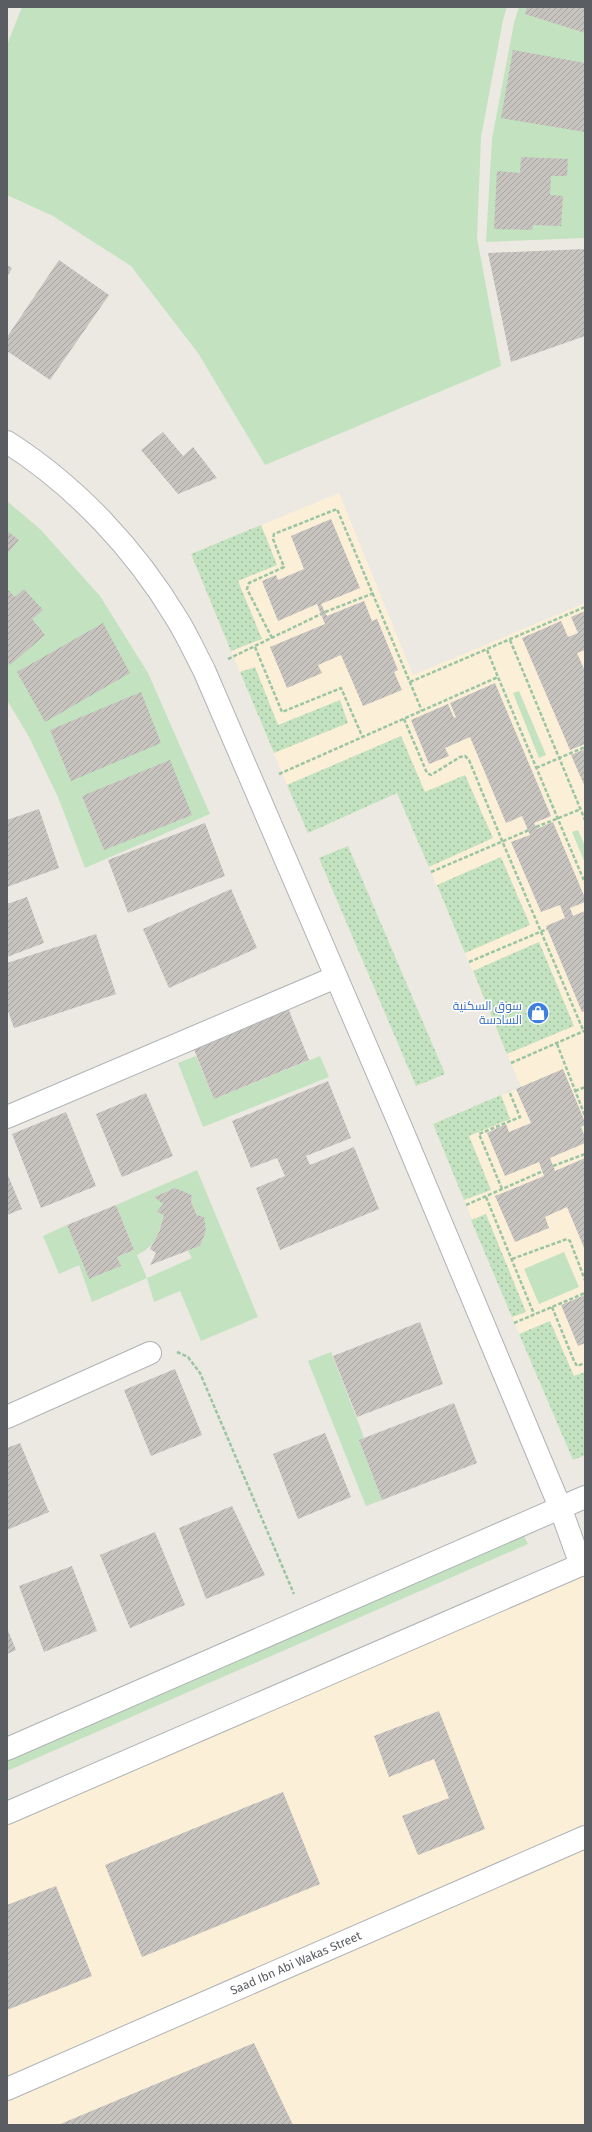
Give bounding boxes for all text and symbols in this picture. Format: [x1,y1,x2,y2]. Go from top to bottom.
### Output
place label: سوق السكنية السادسة [453,999,522,1027]
shop icon: سوق السكنية السادسة [525,1000,551,1026]
street label: Saad Ibn Abi Wakas Street [228,1928,364,1998]

